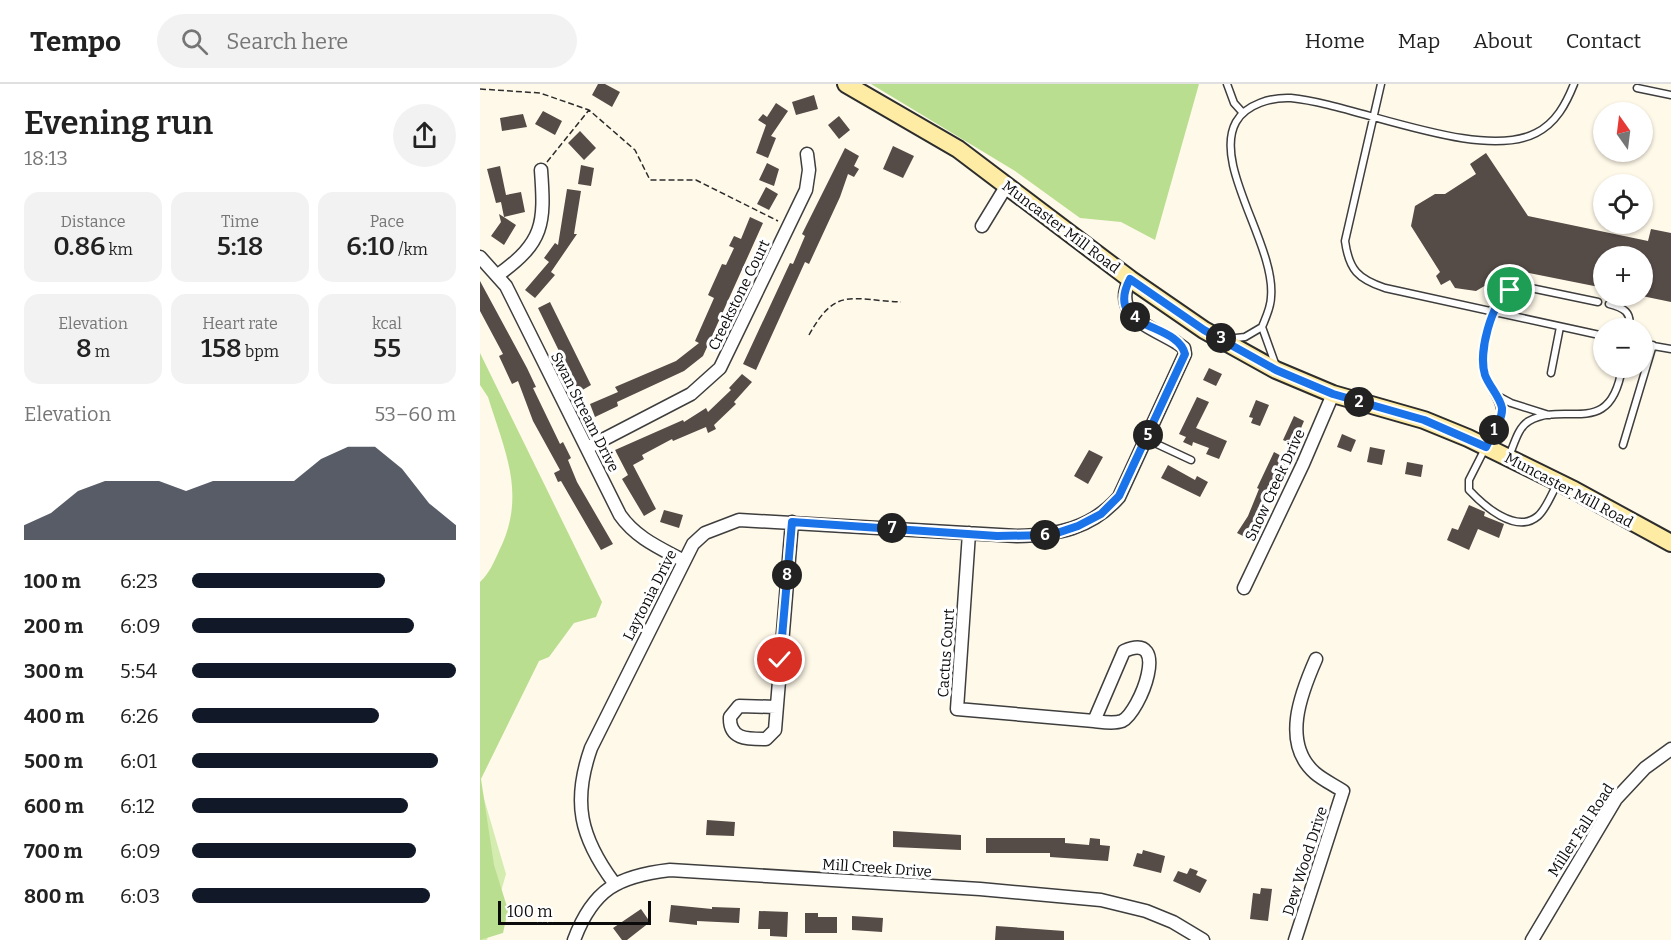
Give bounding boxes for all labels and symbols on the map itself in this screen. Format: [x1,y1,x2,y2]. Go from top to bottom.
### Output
north arrow [1593,102,1653,162]
street label: Muncaster Mill Road [999,177,1124,277]
street label: Creekstone Court [704,236,774,353]
pin [1484,264,1535,315]
pin: 4 [1120,302,1150,332]
pin: 3 [1206,323,1236,353]
street label: Swan Stream Drive [547,349,623,475]
pin: 2 [1344,387,1374,417]
pin: 1 [1479,415,1509,445]
pin: 5 [1133,420,1163,450]
street label: Snow Creek Drive [1241,426,1309,544]
street label: Muncaster Mill Road [1502,449,1636,532]
pin: 7 [877,513,907,543]
pin: 6 [1030,520,1060,550]
street label: Laytonia Drive [619,546,681,644]
pin: 8 [772,560,802,590]
street label: Cactus Court [934,607,958,698]
pin [754,634,805,685]
street label: Miller Fall Road [1544,780,1618,880]
street label: Dew Wood Drive [1279,804,1331,918]
street label: Mill Creek Drive [822,855,932,881]
scale bar [498,898,651,926]

